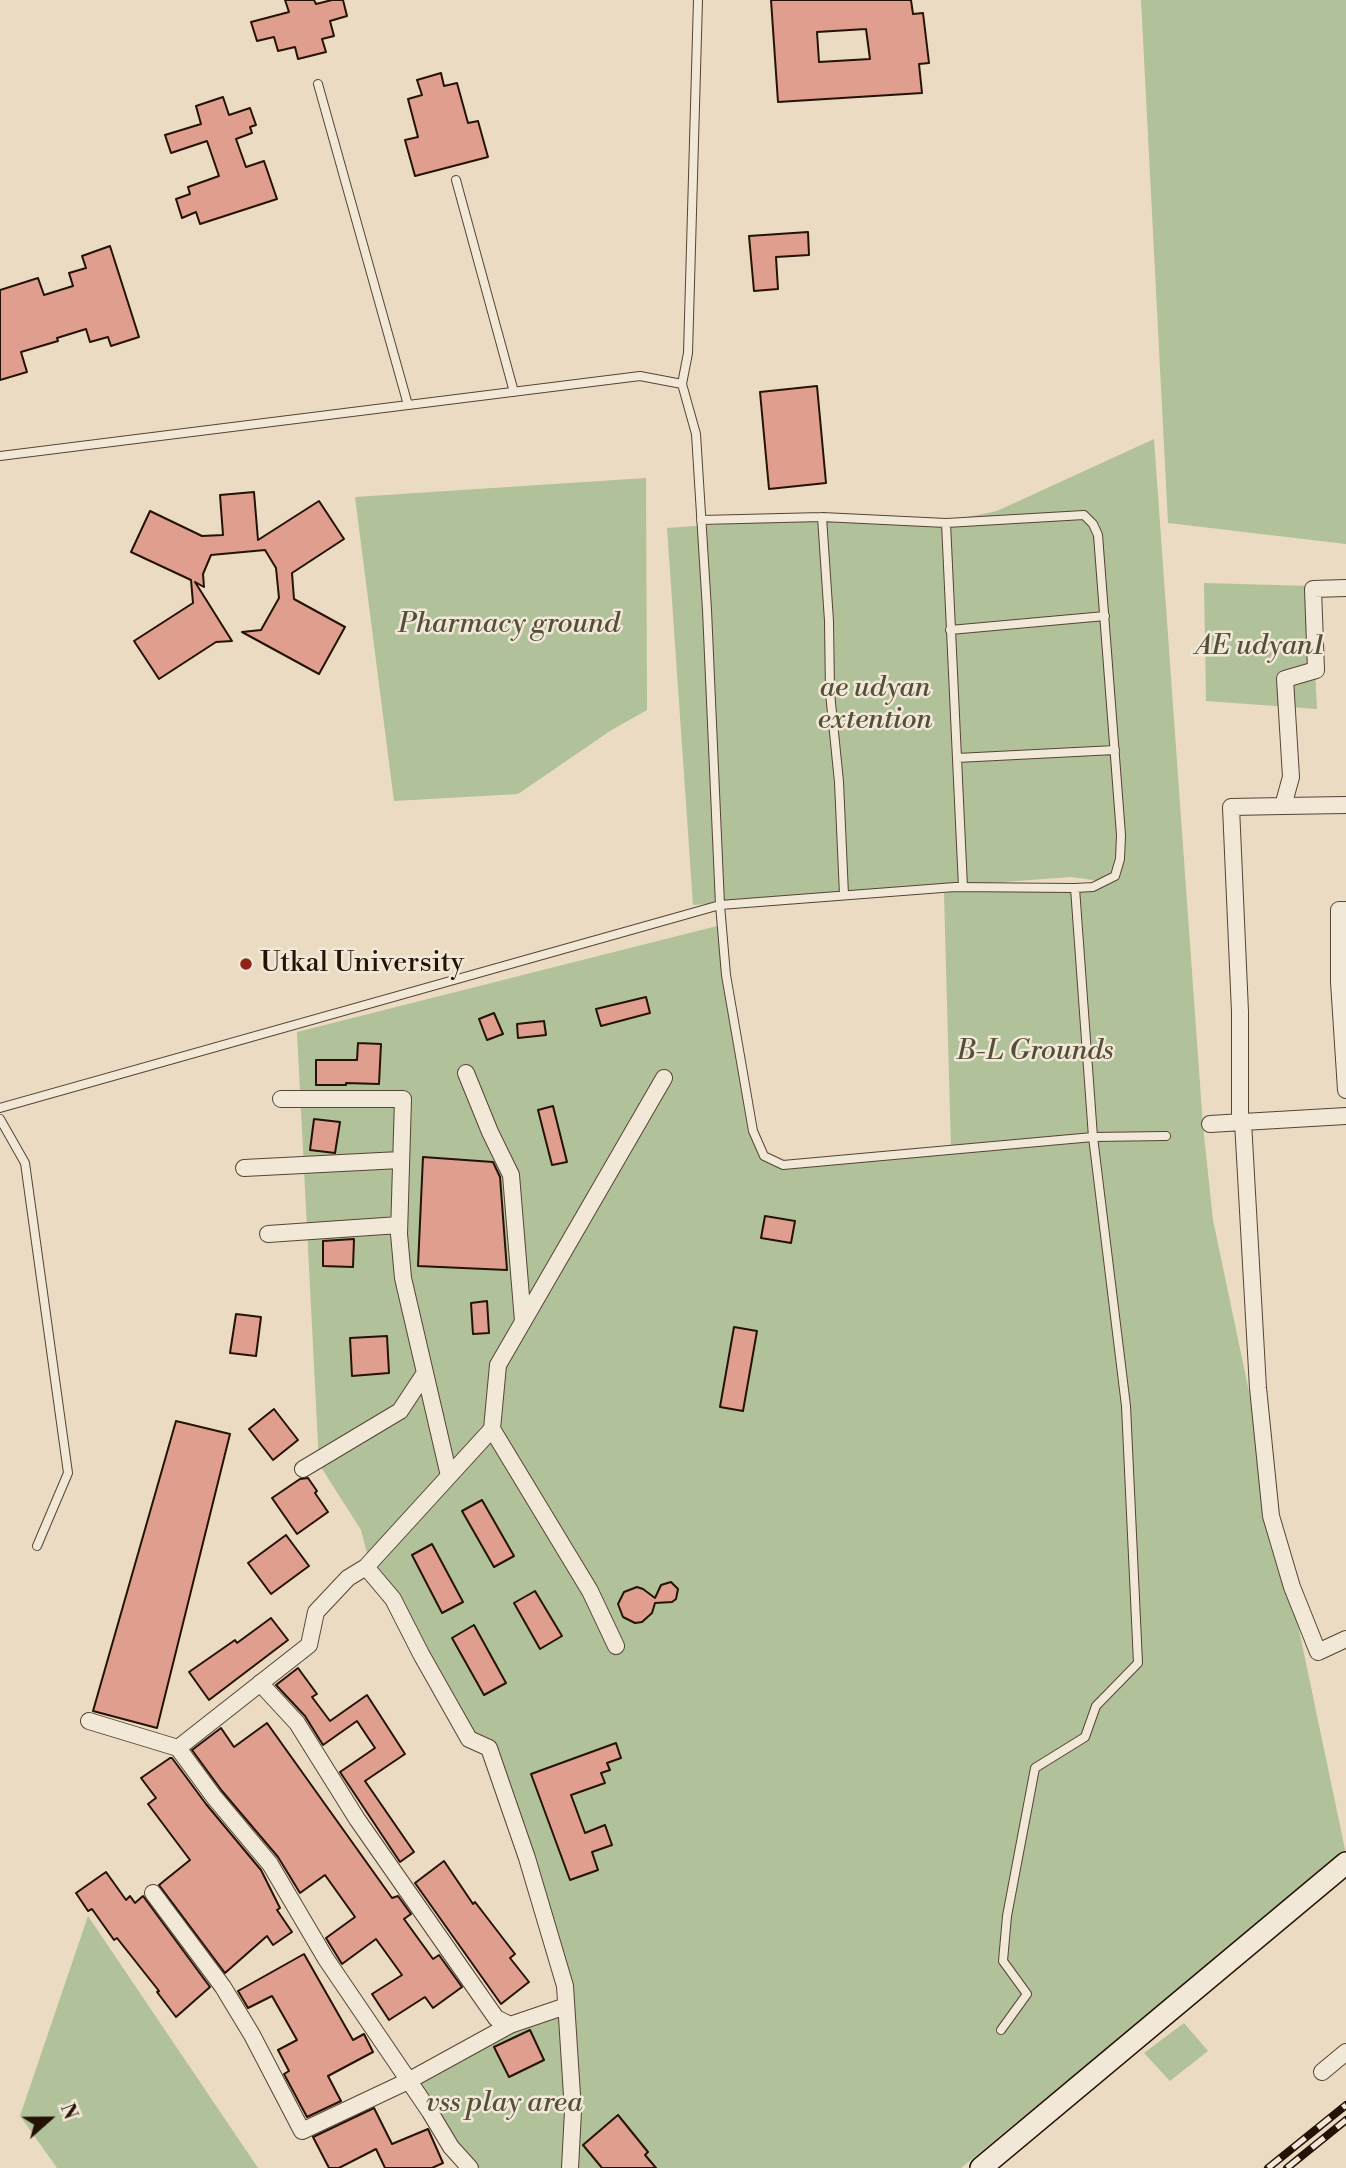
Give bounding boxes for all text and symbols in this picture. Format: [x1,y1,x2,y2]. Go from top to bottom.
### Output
park label: Pharmacy ground [398,608,620,642]
park label: AE udyan1 [1195,630,1323,664]
park label: ae udyan extention [818,672,932,738]
place label: Utkal University [260,947,464,981]
marker: Utkal University [238,956,254,972]
park label: B-L Grounds [956,1035,1114,1069]
north arrow [14,2084,84,2154]
park label: vss play area [426,2087,582,2121]
text: N [55,2100,83,2123]

